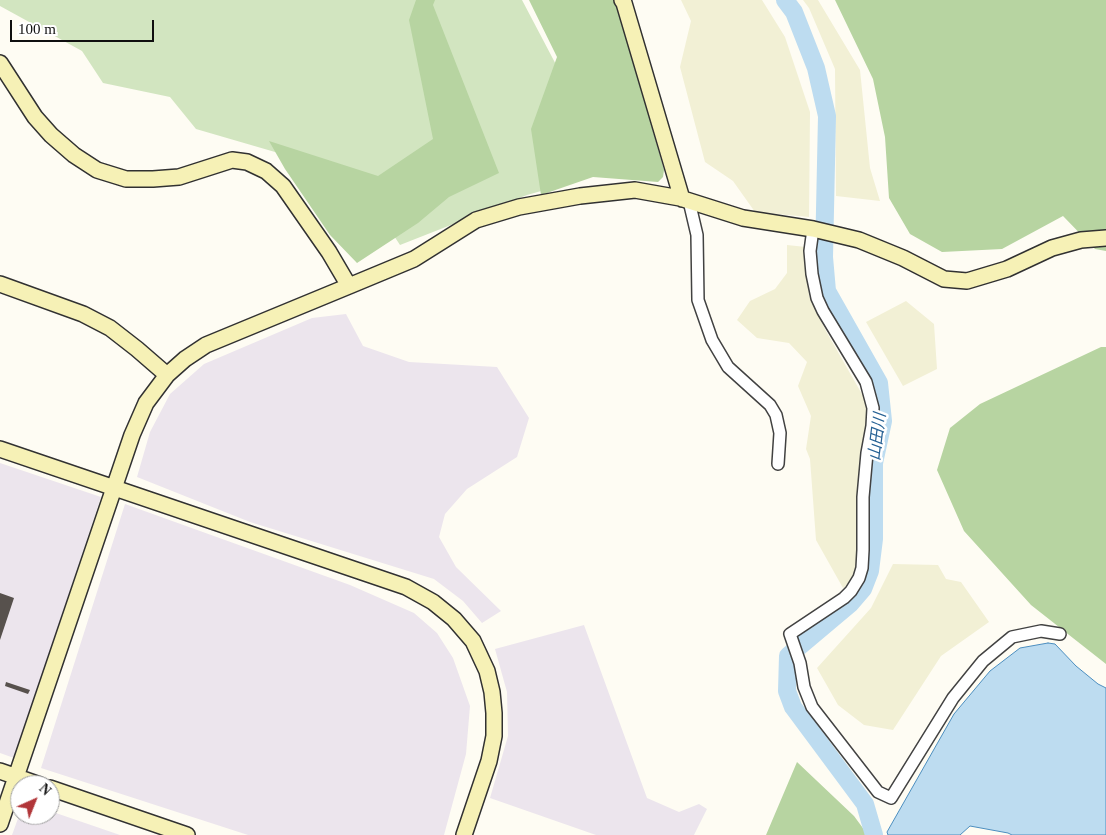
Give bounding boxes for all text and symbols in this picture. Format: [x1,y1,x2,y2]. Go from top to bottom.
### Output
scale bar [12,10,156,42]
text: 100 m [18,21,56,37]
water label: 山田川 [866,412,890,462]
north arrow [10,775,60,825]
text: N [36,781,54,798]

